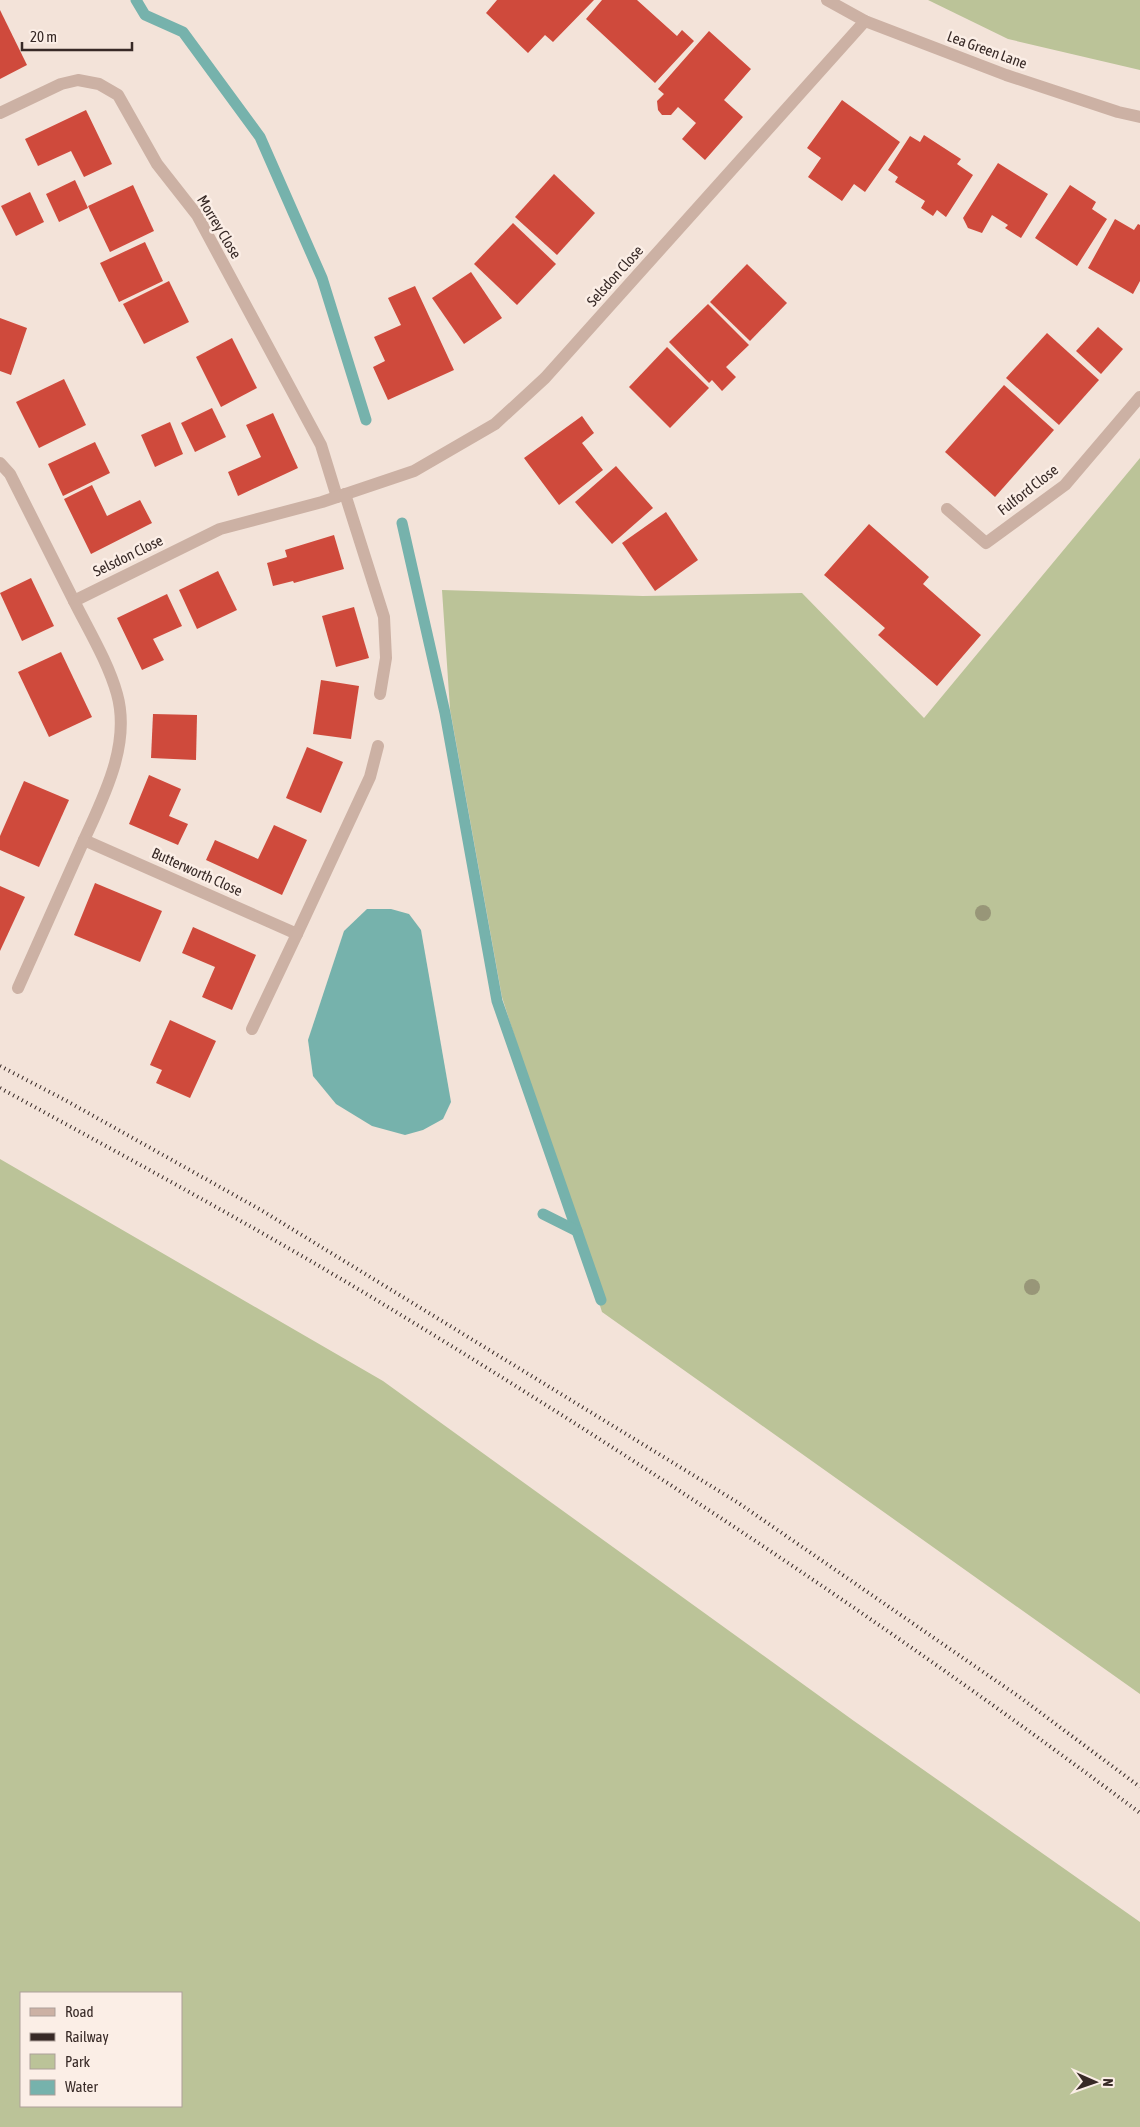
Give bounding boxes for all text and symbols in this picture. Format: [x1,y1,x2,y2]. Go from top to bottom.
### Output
scale bar [22,20,132,52]
street label: Lea Green Lane [945,27,1030,72]
text: 20 m [30,28,57,45]
street label: Morrey Close [194,192,245,262]
street label: Selsdon Close [583,242,646,309]
street label: Fulford Close [994,461,1061,518]
street label: Selsdon Close [90,531,166,580]
street label: Butterworth Close [149,844,245,899]
legend [20,1992,182,2107]
text: Road [65,2003,94,2020]
text: Railway [65,2028,109,2045]
text: Park [65,2053,90,2070]
north arrow [1070,2057,1120,2107]
text: Water [65,2078,98,2095]
text: N [1100,2078,1116,2087]

